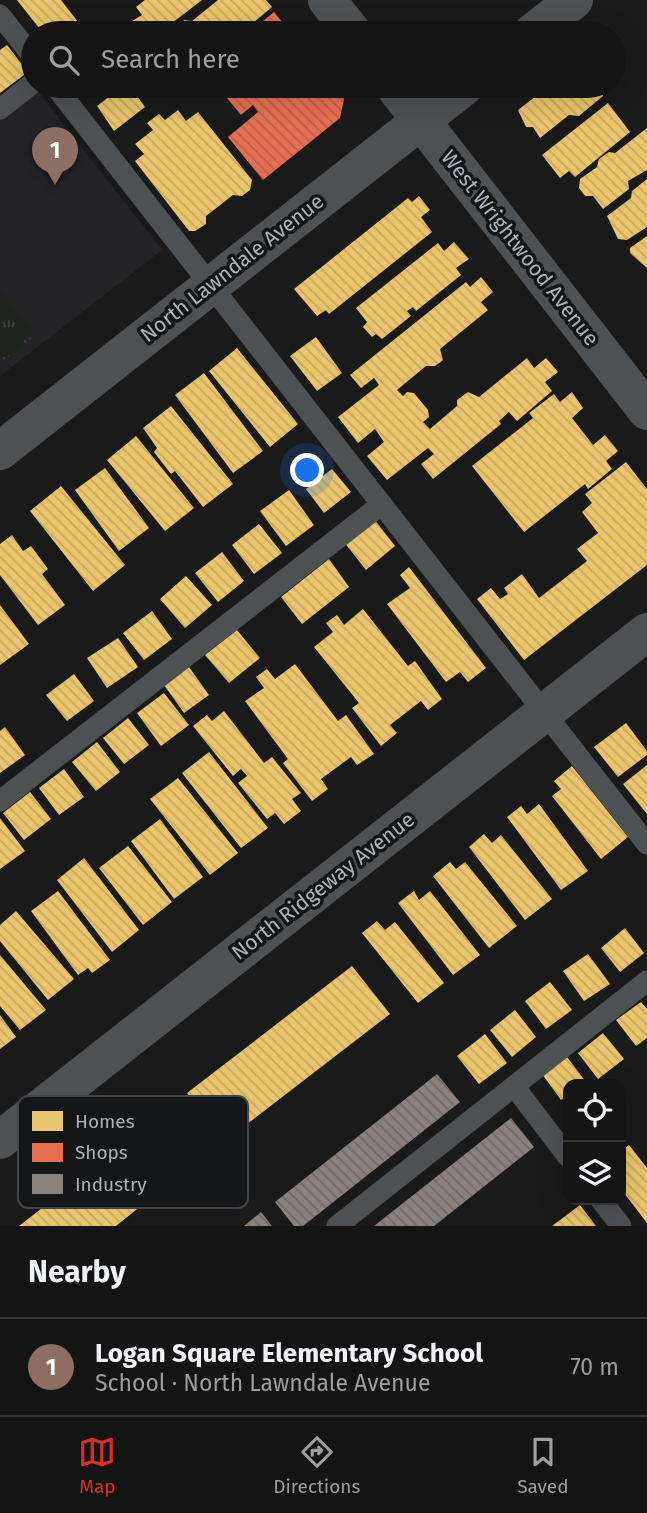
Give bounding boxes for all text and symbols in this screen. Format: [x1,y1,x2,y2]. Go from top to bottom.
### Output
search box [21,21,626,98]
icon: search [45,41,83,79]
text: Search here [101,44,240,75]
pin: 1 [32,127,78,185]
street label: West Wrightwood Avenue [436,145,604,351]
street label: North Lawndale Avenue [135,188,329,348]
your location [290,453,324,487]
street label: North Ridgeway Avenue [226,807,420,965]
map controls [563,1079,626,1205]
button: locate [563,1079,626,1142]
legend [18,1096,248,1208]
text: Homes [75,1110,135,1133]
text: Shops [75,1141,128,1164]
button: layers [563,1142,626,1205]
text: Industry [75,1173,147,1196]
text: Nearby [28,1254,126,1290]
text: Logan Square Elementary School [95,1338,483,1369]
text: 1 [46,1353,56,1381]
text: 70 m [570,1353,619,1381]
text: School · North Lawndale Avenue [95,1369,430,1397]
tab: Map [78,1433,116,1498]
tab: Directions [273,1433,360,1498]
tab: Saved [517,1433,569,1498]

